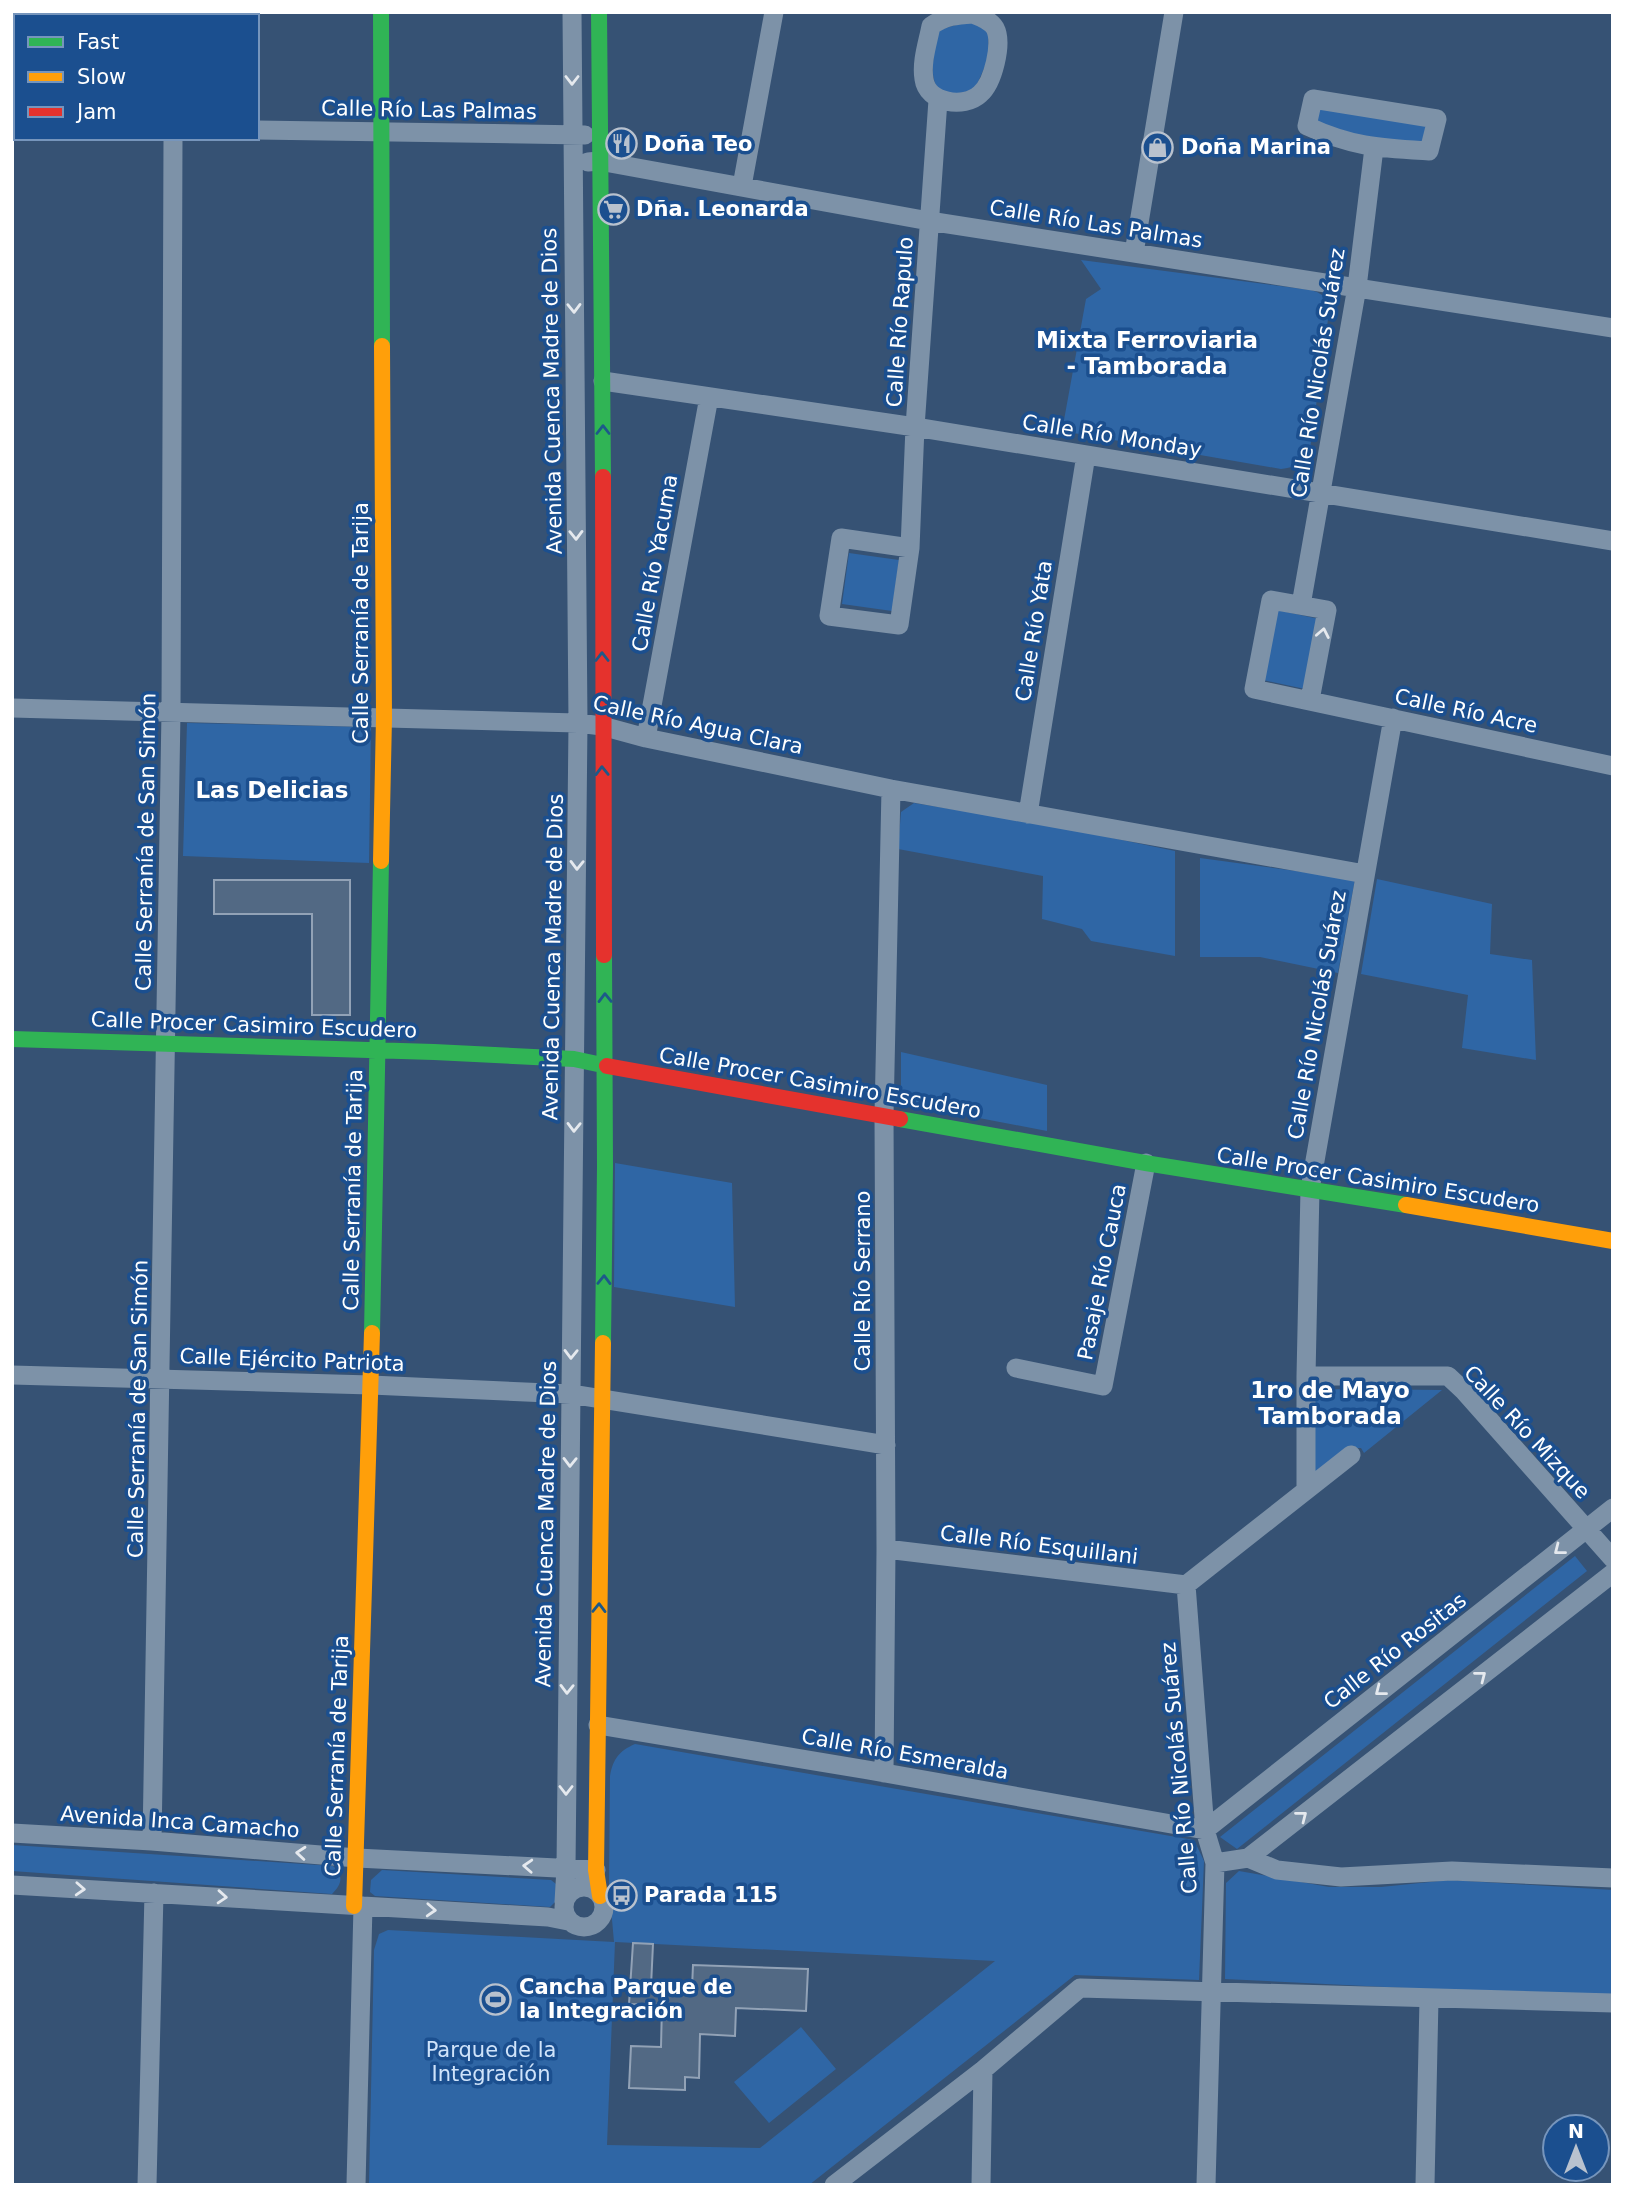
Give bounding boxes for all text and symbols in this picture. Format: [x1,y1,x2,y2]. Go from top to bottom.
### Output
legend [14,14,259,140]
text: Fast [77,30,119,54]
text: Slow [77,65,126,89]
one-way arrow [564,76,580,86]
street label: Calle Río Las Palmas [321,96,537,124]
text: Jam [75,100,117,124]
restaurant icon: Doña Teo [604,127,638,161]
shop icon: Doña Marina [1141,130,1175,164]
place label: Doña Teo [644,132,753,156]
place label: Doña Marina [1181,135,1331,159]
supermarket icon: Dña. Leonarda [596,192,630,226]
street label: Calle Río Las Palmas [988,195,1204,253]
place label: Dña. Leonarda [636,197,809,221]
street label: Avenida Cuenca Madre de Dios [537,228,567,554]
street label: Calle Río Rapulo [882,236,918,408]
street label: Calle Río Nicolás Suárez [1286,246,1350,500]
one-way arrow [566,303,582,314]
district label: Mixta Ferroviaria - Tamborada [1036,327,1258,379]
street label: Calle Río Monday [1020,410,1204,462]
one-way arrow [595,424,611,435]
street label: Calle Río Yacuma [628,472,682,654]
street label: Calle Serranía de Tarija [349,502,373,744]
one-way arrow [568,531,584,541]
street label: Calle Río Yata [1011,559,1057,703]
one-way arrow [1315,627,1330,639]
one-way arrow [594,652,610,662]
street label: Calle Río Acre [1392,684,1540,738]
street label: Calle Río Agua Clara [591,691,805,759]
street label: Calle Serranía de San Simón [131,693,161,991]
one-way arrow [594,765,610,775]
district label: Las Delicias [195,777,349,803]
street label: Avenida Cuenca Madre de Dios [538,794,568,1120]
one-way arrow [569,859,584,870]
street label: Calle Río Nicolás Suárez [1283,889,1351,1141]
one-way arrow [597,992,612,1003]
street label: Calle Procer Casimiro Escudero [90,1007,418,1043]
street label: Calle Procer Casimiro Escudero [657,1043,983,1123]
street label: Calle Serranía de Tarija [339,1069,367,1311]
one-way arrow [566,1122,581,1133]
street label: Calle Procer Casimiro Escudero [1215,1143,1541,1217]
street label: Pasaje Río Cauca [1073,1182,1131,1362]
street label: Calle Río Serrano [851,1191,875,1371]
street label: Calle Serranía de San Simón [123,1260,153,1558]
one-way arrow [596,1275,612,1285]
street label: Calle Ejército Patriota [179,1344,405,1376]
one-way arrow [564,1349,579,1360]
street label: Calle Río Mizque [1459,1360,1595,1504]
street label: Avenida Cuenca Madre de Dios [531,1361,561,1687]
district label: 1ro de Mayo Tamborada [1250,1377,1410,1429]
one-way arrow [562,1457,578,1468]
street label: Calle Río Esquillani [939,1521,1139,1569]
one-way arrow [1554,1542,1567,1555]
street label: Calle Río Rositas [1319,1588,1471,1714]
one-way arrow [591,1602,607,1613]
street label: Calle Serranía de Tarija [321,1635,353,1877]
street label: Calle Río Nicolás Suárez [1156,1641,1202,1895]
one-way arrow [1473,1671,1486,1684]
one-way arrow [1376,1683,1388,1696]
one-way arrow [559,1685,575,1695]
street label: Calle Río Esmeralda [800,1724,1010,1784]
one-way arrow [558,1785,574,1795]
street label: Avenida Inca Camacho [60,1802,300,1842]
one-way arrow [1294,1811,1306,1824]
one-way arrow [295,1846,306,1861]
one-way arrow [522,1859,533,1874]
bus stop icon: Parada 115 [604,1878,638,1912]
one-way arrow [75,1881,86,1896]
place label: Parada 115 [644,1883,778,1907]
one-way arrow [217,1889,228,1904]
one-way arrow [426,1903,437,1918]
place label: Cancha Parque de la Integración [519,1975,733,2023]
sports icon: Cancha Parque de la Integración [479,1982,513,2016]
park label: Parque de la Integración [426,2038,556,2086]
north arrow [1541,2113,1611,2183]
text: N [1568,2120,1584,2142]

